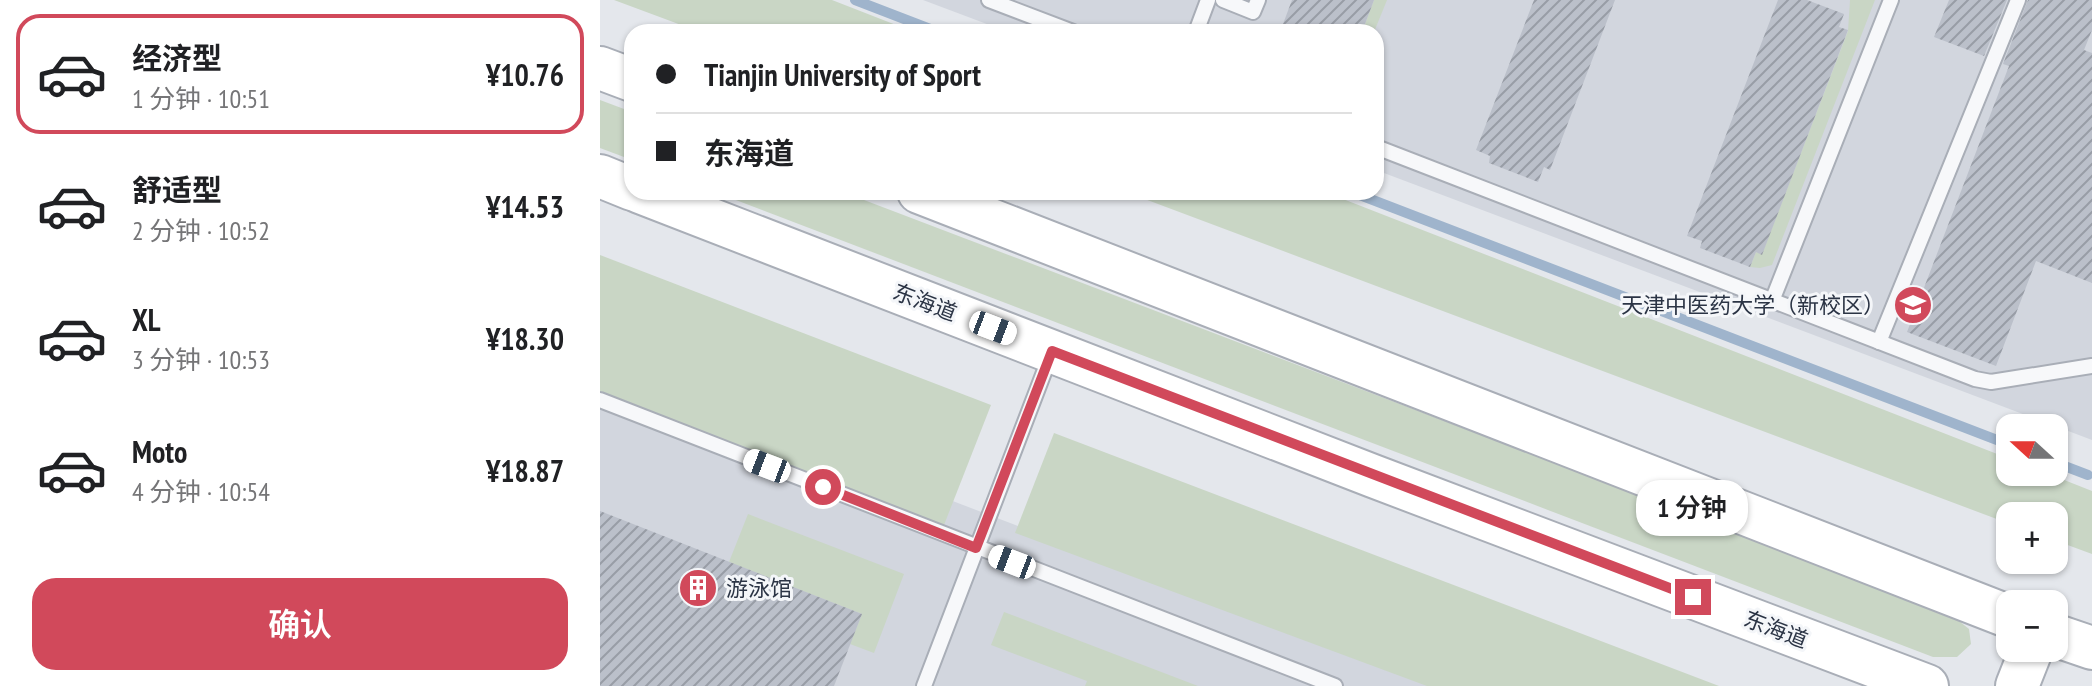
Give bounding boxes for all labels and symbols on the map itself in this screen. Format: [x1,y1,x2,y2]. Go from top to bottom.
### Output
street label: 东海道 [889,277,961,327]
school or university icon: 天津中医药大学（新校区） [1892,284,1934,326]
place label: 天津中医药大学（新校区） [1621,291,1885,319]
car [966,308,1020,348]
north arrow [1996,414,2068,486]
car [740,446,794,486]
route start [805,469,841,505]
callout: 1 分钟 [1637,481,1749,537]
car [985,542,1039,582]
building icon: 游泳馆 [677,567,719,609]
place label: 游泳馆 [726,574,792,602]
route end [1675,579,1711,615]
street label: 东海道 [1740,604,1812,654]

